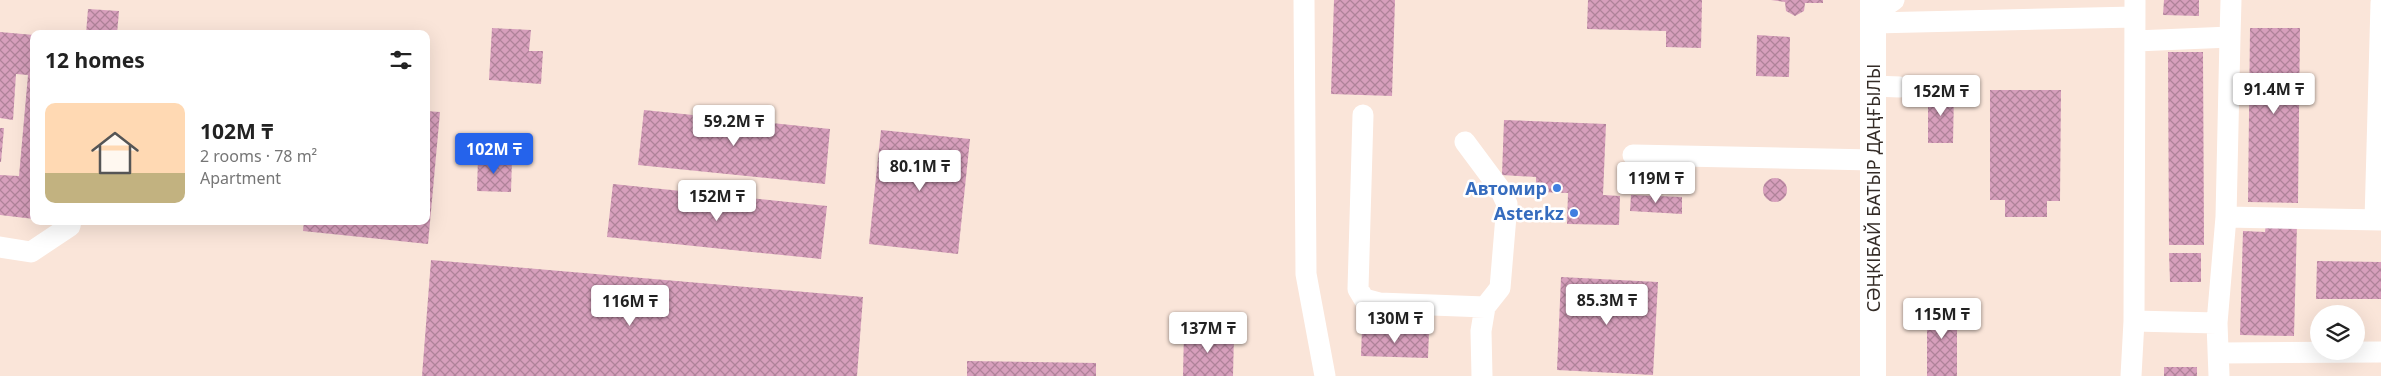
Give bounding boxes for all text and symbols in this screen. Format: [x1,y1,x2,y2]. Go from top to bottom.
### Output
text: 12 homes [45,46,145,74]
icon: filters [387,46,415,74]
street label: СӘҢКІБАЙ БАТЫР ДАҢҒЫЛЫ [1861,64,1885,312]
pin: 91.4M ₸ [2228,72,2320,115]
pin: 152M ₸ [1900,74,1982,117]
text: 91.4M ₸ [2244,78,2304,100]
text: 152M ₸ [1913,80,1969,102]
pin: 59.2M ₸ [688,104,780,147]
text: 59.2M ₸ [704,110,764,132]
text: 102M ₸ [200,117,273,145]
icon: home [85,123,145,183]
pin: 102M ₸ [453,132,535,175]
text: 102M ₸ [466,138,522,160]
text: 2 rooms · 78 m² [200,145,317,167]
pin: 80.1M ₸ [874,150,966,192]
text: 80.1M ₸ [890,155,950,177]
pin: 119M ₸ [1615,162,1697,204]
text: Apartment [200,167,281,189]
text: 119M ₸ [1628,167,1684,189]
place label: Автомир [1465,176,1547,200]
pin: 152M ₸ [676,180,758,222]
marker: Автомир [1551,182,1563,194]
text: 152M ₸ [689,185,745,207]
place label: Aster.kz [1494,201,1564,225]
marker: Aster.kz [1568,207,1580,219]
pin: 116M ₸ [589,284,671,327]
pin: 85.3M ₸ [1561,284,1653,326]
text: 85.3M ₸ [1577,289,1637,311]
text: 116M ₸ [602,290,658,312]
pin: 115M ₸ [1901,298,1983,340]
pin: 130M ₸ [1354,302,1436,344]
text: 115M ₸ [1914,303,1970,325]
map controls [2310,305,2365,360]
button: layers [2310,305,2365,360]
text: 130M ₸ [1367,307,1423,329]
pin: 137M ₸ [1167,312,1249,354]
text: 137M ₸ [1180,317,1236,339]

